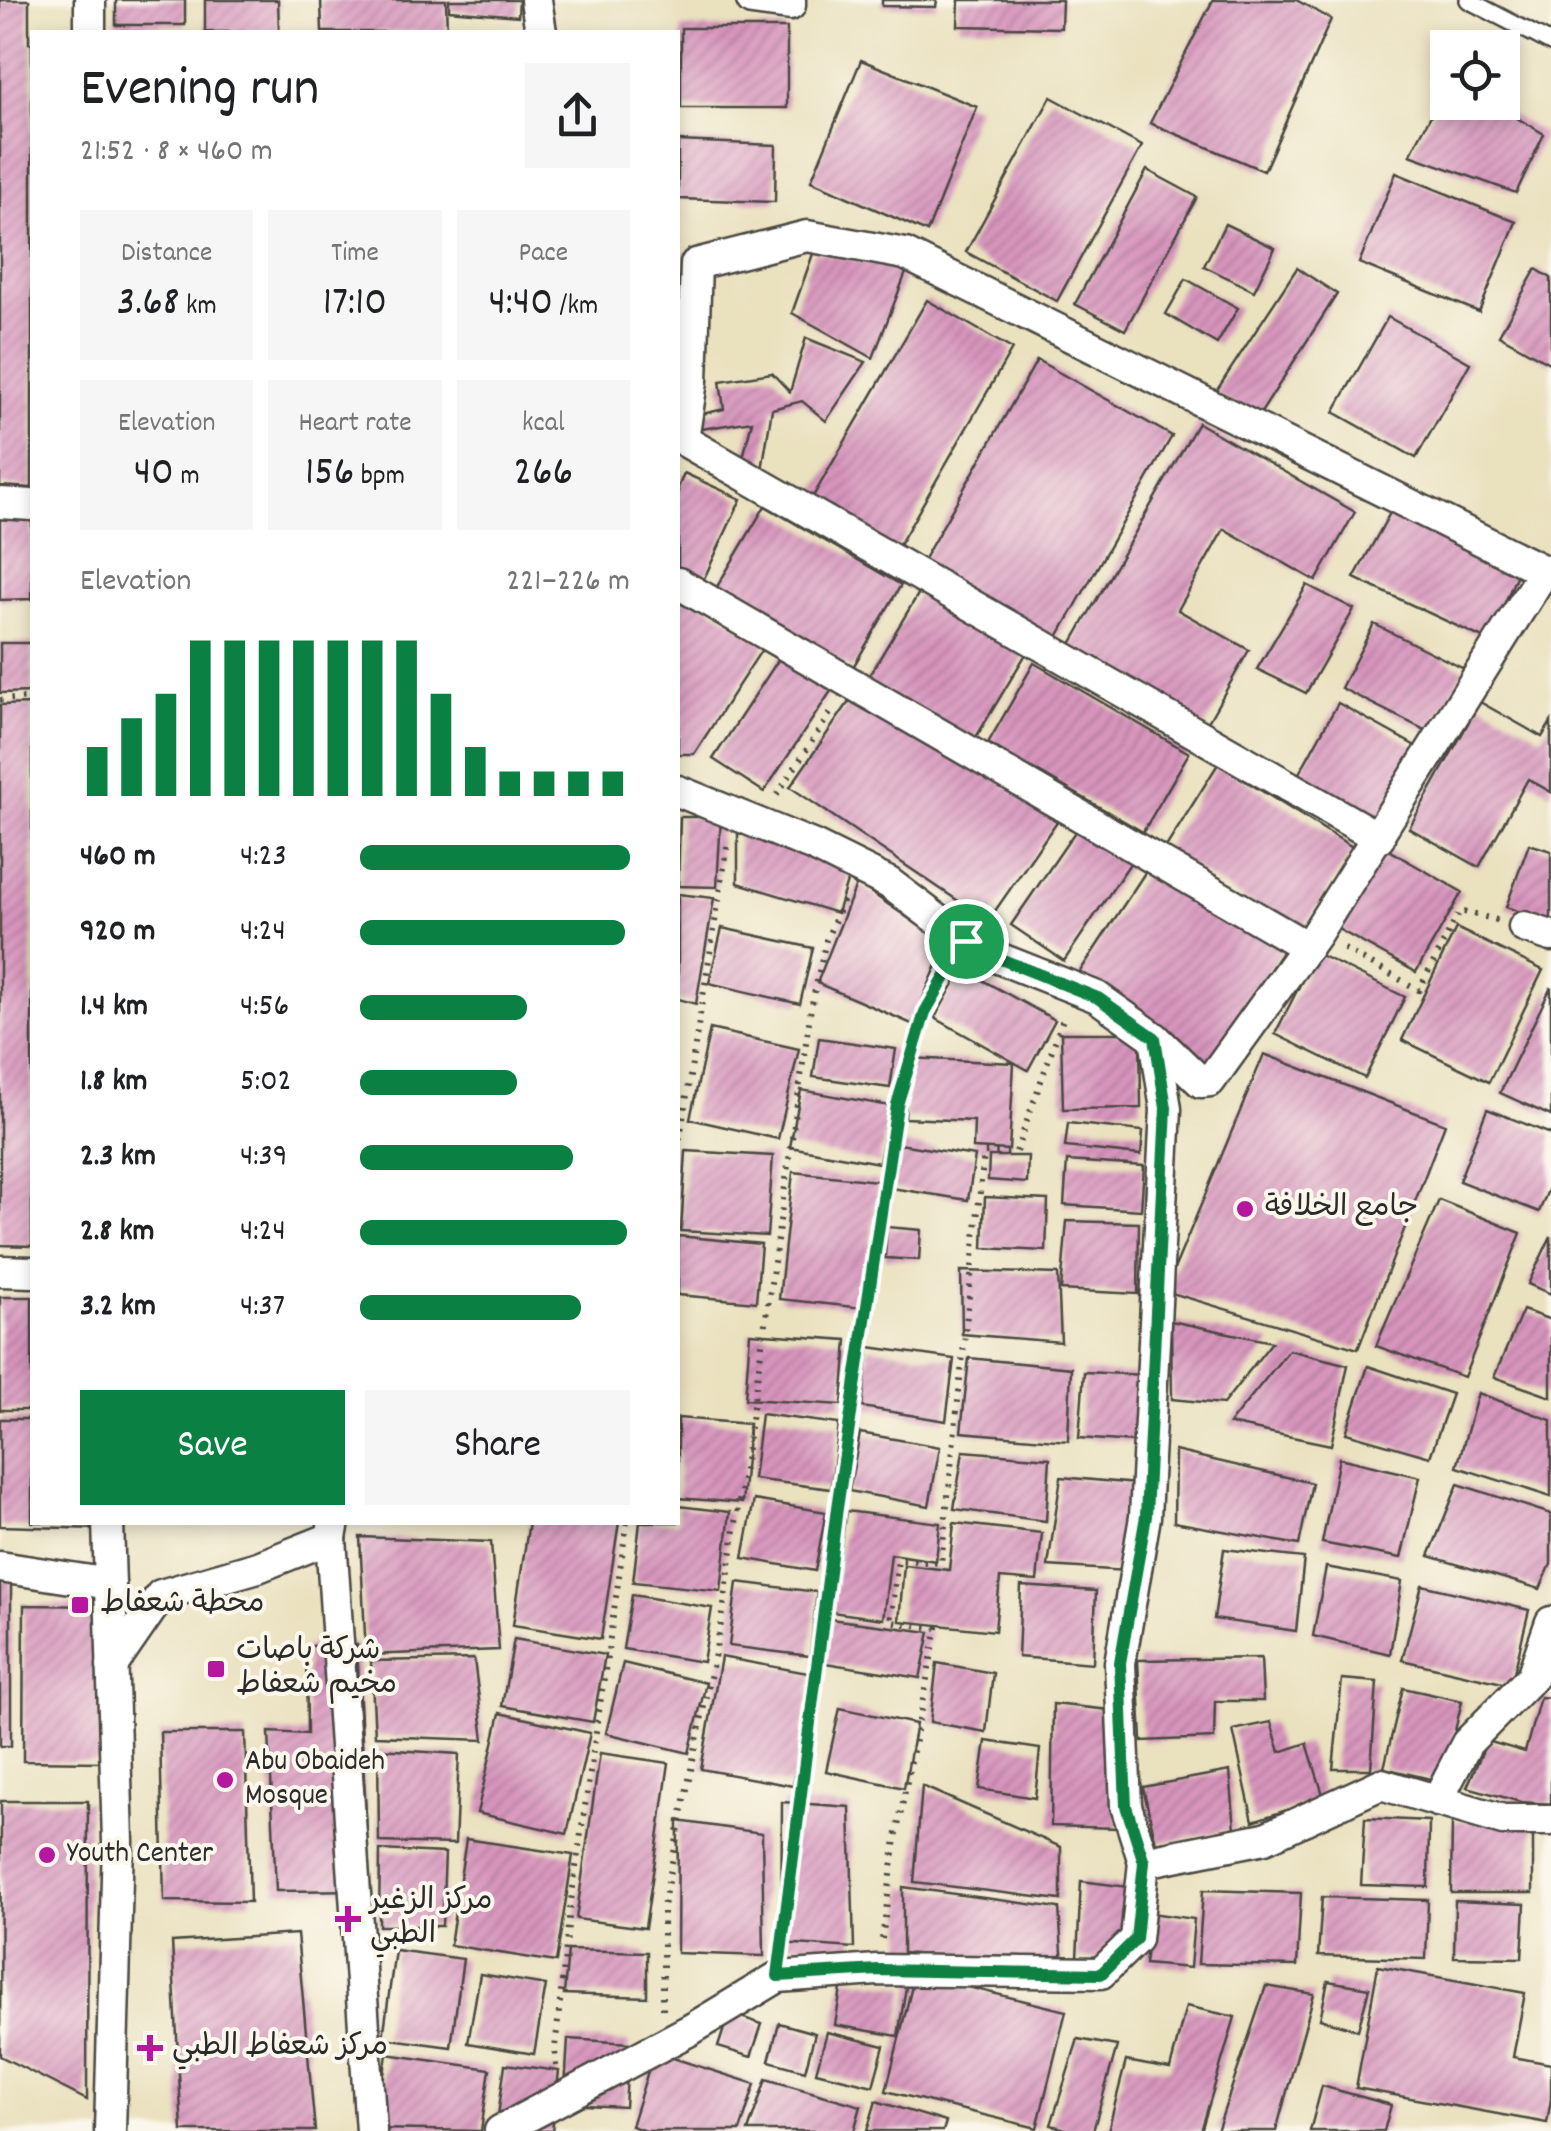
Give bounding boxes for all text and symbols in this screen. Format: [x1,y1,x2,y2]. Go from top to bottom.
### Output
map controls [1430,30,1520,120]
button: locate [1430,30,1520,120]
text: Evening run [80,53,319,132]
button: share [525,63,630,168]
text: 21:52 · 8 × 460 m [80,130,273,176]
text: Distance [121,235,212,275]
text: Time [331,235,379,275]
text: Pace [519,235,568,275]
text: 3.68 [117,275,180,335]
text: 17:10 [323,275,387,335]
text: 4:40 [488,275,553,335]
text: km [180,288,217,328]
text: /km [553,288,598,328]
text: Elevation [118,405,215,445]
text: Heart rate [298,405,412,445]
text: kcal [522,405,565,445]
text: 40 [134,445,174,505]
text: 156 [305,445,354,505]
text: 266 [514,445,573,505]
text: m [174,458,200,498]
text: bpm [354,458,405,498]
text: Elevation [80,560,191,606]
text: 221–226 m [506,560,630,606]
text: 460 m [80,835,156,881]
text: 4:23 [240,835,287,881]
pin [924,899,1009,984]
text: 920 m [80,910,155,956]
text: 4:24 [240,910,286,956]
icon: arrive [939,914,994,969]
text: 1.4 km [80,985,148,1031]
text: 4:56 [240,985,289,1031]
text: 1.8 km [80,1060,148,1106]
text: 5:02 [240,1060,292,1106]
text: 2.3 km [80,1135,156,1181]
text: 4:39 [240,1135,287,1181]
place label: جامع الخلافة [1265,1188,1418,1231]
marker: جامع الخلافة [1234,1198,1256,1220]
text: 2.8 km [80,1210,155,1256]
text: 4:24 [240,1210,286,1256]
text: 3.2 km [80,1285,156,1331]
text: 4:37 [240,1285,285,1331]
button: Save [80,1390,345,1505]
button: Share [365,1390,630,1505]
place label: محطة شعفاط [100,1584,264,1627]
marker: محطة شعفاط [69,1594,91,1616]
place label: شركة باصات مخيم شعفاط [236,1631,397,1708]
marker: شركة باصات مخيم شعفاط [205,1658,227,1680]
place label: Abu Obaideh Mosque [245,1742,385,1819]
marker: Abu Obaideh Mosque [214,1769,236,1791]
place label: Youth Center [67,1834,213,1877]
marker: Youth Center [36,1844,58,1866]
place label: مركز الزغير الطبي [367,1881,493,1958]
marker: مركز الزغير الطبي [335,1906,361,1932]
place label: مركز شعفاط الطبي [172,2027,388,2070]
marker: مركز شعفاط الطبي [137,2035,163,2061]

